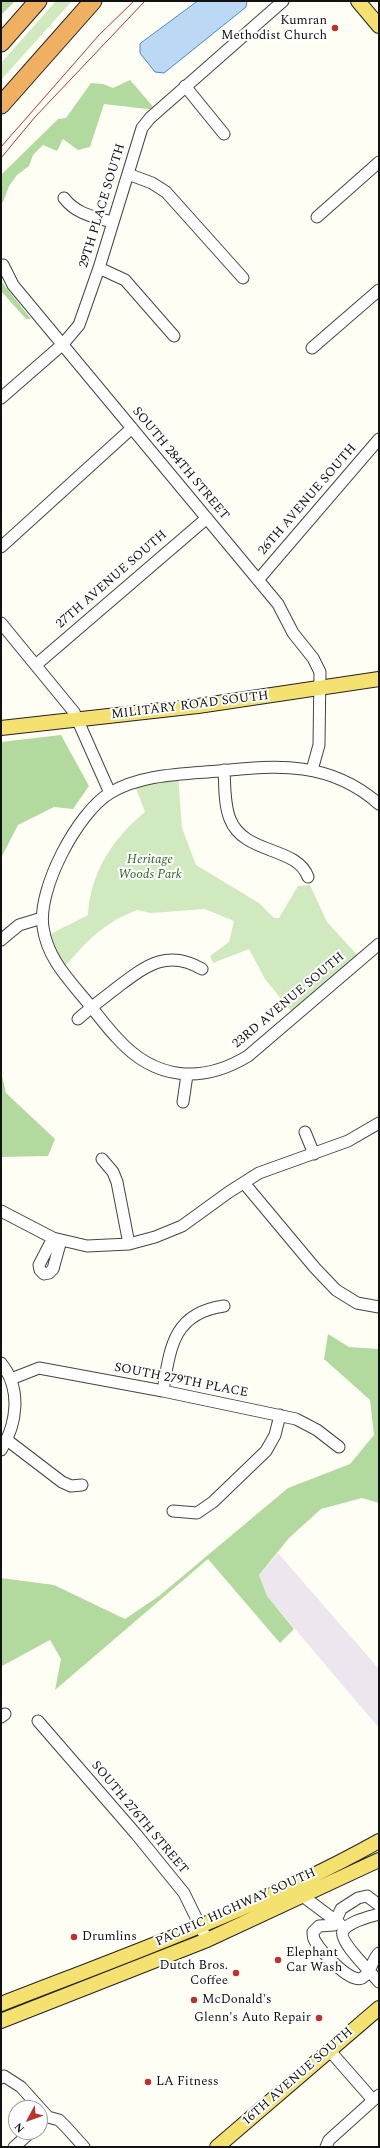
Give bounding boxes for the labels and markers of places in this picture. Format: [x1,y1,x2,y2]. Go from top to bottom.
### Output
place label: Kumran Methodist Church [221,13,327,44]
marker: Kumran Methodist Church [330,23,340,33]
place label: Drumlins [82,1929,137,1945]
marker: Drumlins [69,1932,79,1942]
place label: Elephant Car Wash [286,1945,342,1976]
marker: Elephant Car Wash [273,1955,283,1965]
place label: Dutch Bros. Coffee [160,1958,228,1989]
marker: Dutch Bros. Coffee [231,1968,241,1978]
place label: McDonald's [202,1992,272,2008]
marker: McDonald's [189,1995,199,2005]
place label: Glenn's Auto Repair [194,2010,311,2026]
marker: Glenn's Auto Repair [314,2013,324,2023]
place label: LA Fitness [156,2074,219,2090]
marker: LA Fitness [143,2077,153,2087]

